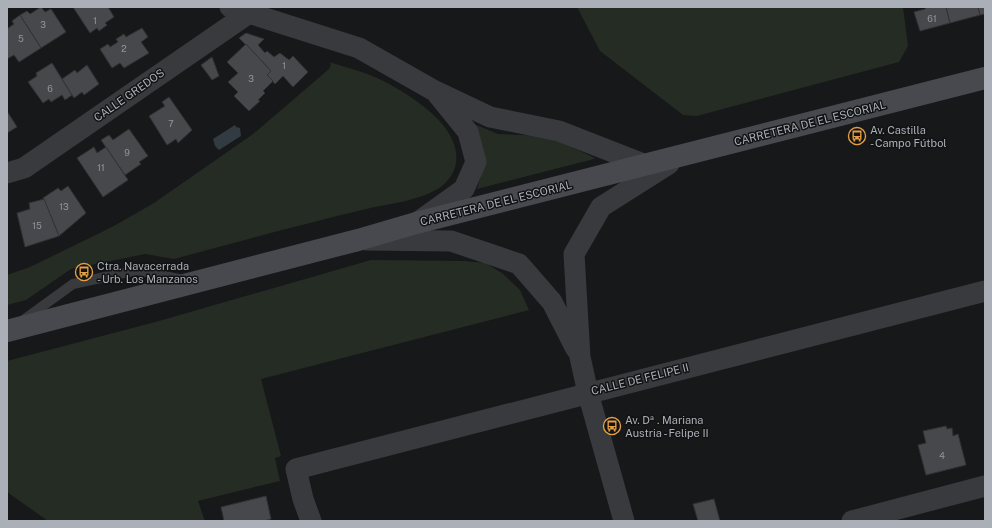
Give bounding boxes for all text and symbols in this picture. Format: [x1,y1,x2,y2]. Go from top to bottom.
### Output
house number: 61 [927,13,937,24]
house number: 1 [93,15,97,26]
house number: 3 [40,19,46,30]
house number: 5 [18,33,24,44]
house number: 2 [121,43,127,54]
house number: 1 [282,60,286,71]
street label: CALLE GREDOS [92,66,166,124]
house number: 3 [248,73,254,84]
house number: 6 [47,83,53,94]
street label: CARRETERA DE EL ESCORIAL [733,98,887,148]
house number: 7 [168,118,174,129]
place label: Av. Castilla - Campo Fútbol [870,124,947,149]
bus stop icon: Av. Castilla - Campo Fútbol [847,126,867,146]
house number: 9 [124,147,130,158]
house number: 11 [97,162,105,173]
street label: CARRETERA DE EL ESCORIAL [419,178,573,228]
house number: 13 [59,201,69,212]
house number: 15 [32,220,42,231]
place label: Ctra. Navacerrada - Urb. Los Manzanos [97,260,198,285]
bus stop icon: Ctra. Navacerrada - Urb. Los Manzanos [74,262,94,282]
street label: CALLE DE FELIPE II [590,361,690,397]
place label: Av. Dª . Mariana Austria - Felipe II [625,414,709,439]
bus stop icon: Av. Dª . Mariana Austria - Felipe II [602,416,622,436]
house number: 4 [939,450,945,461]

